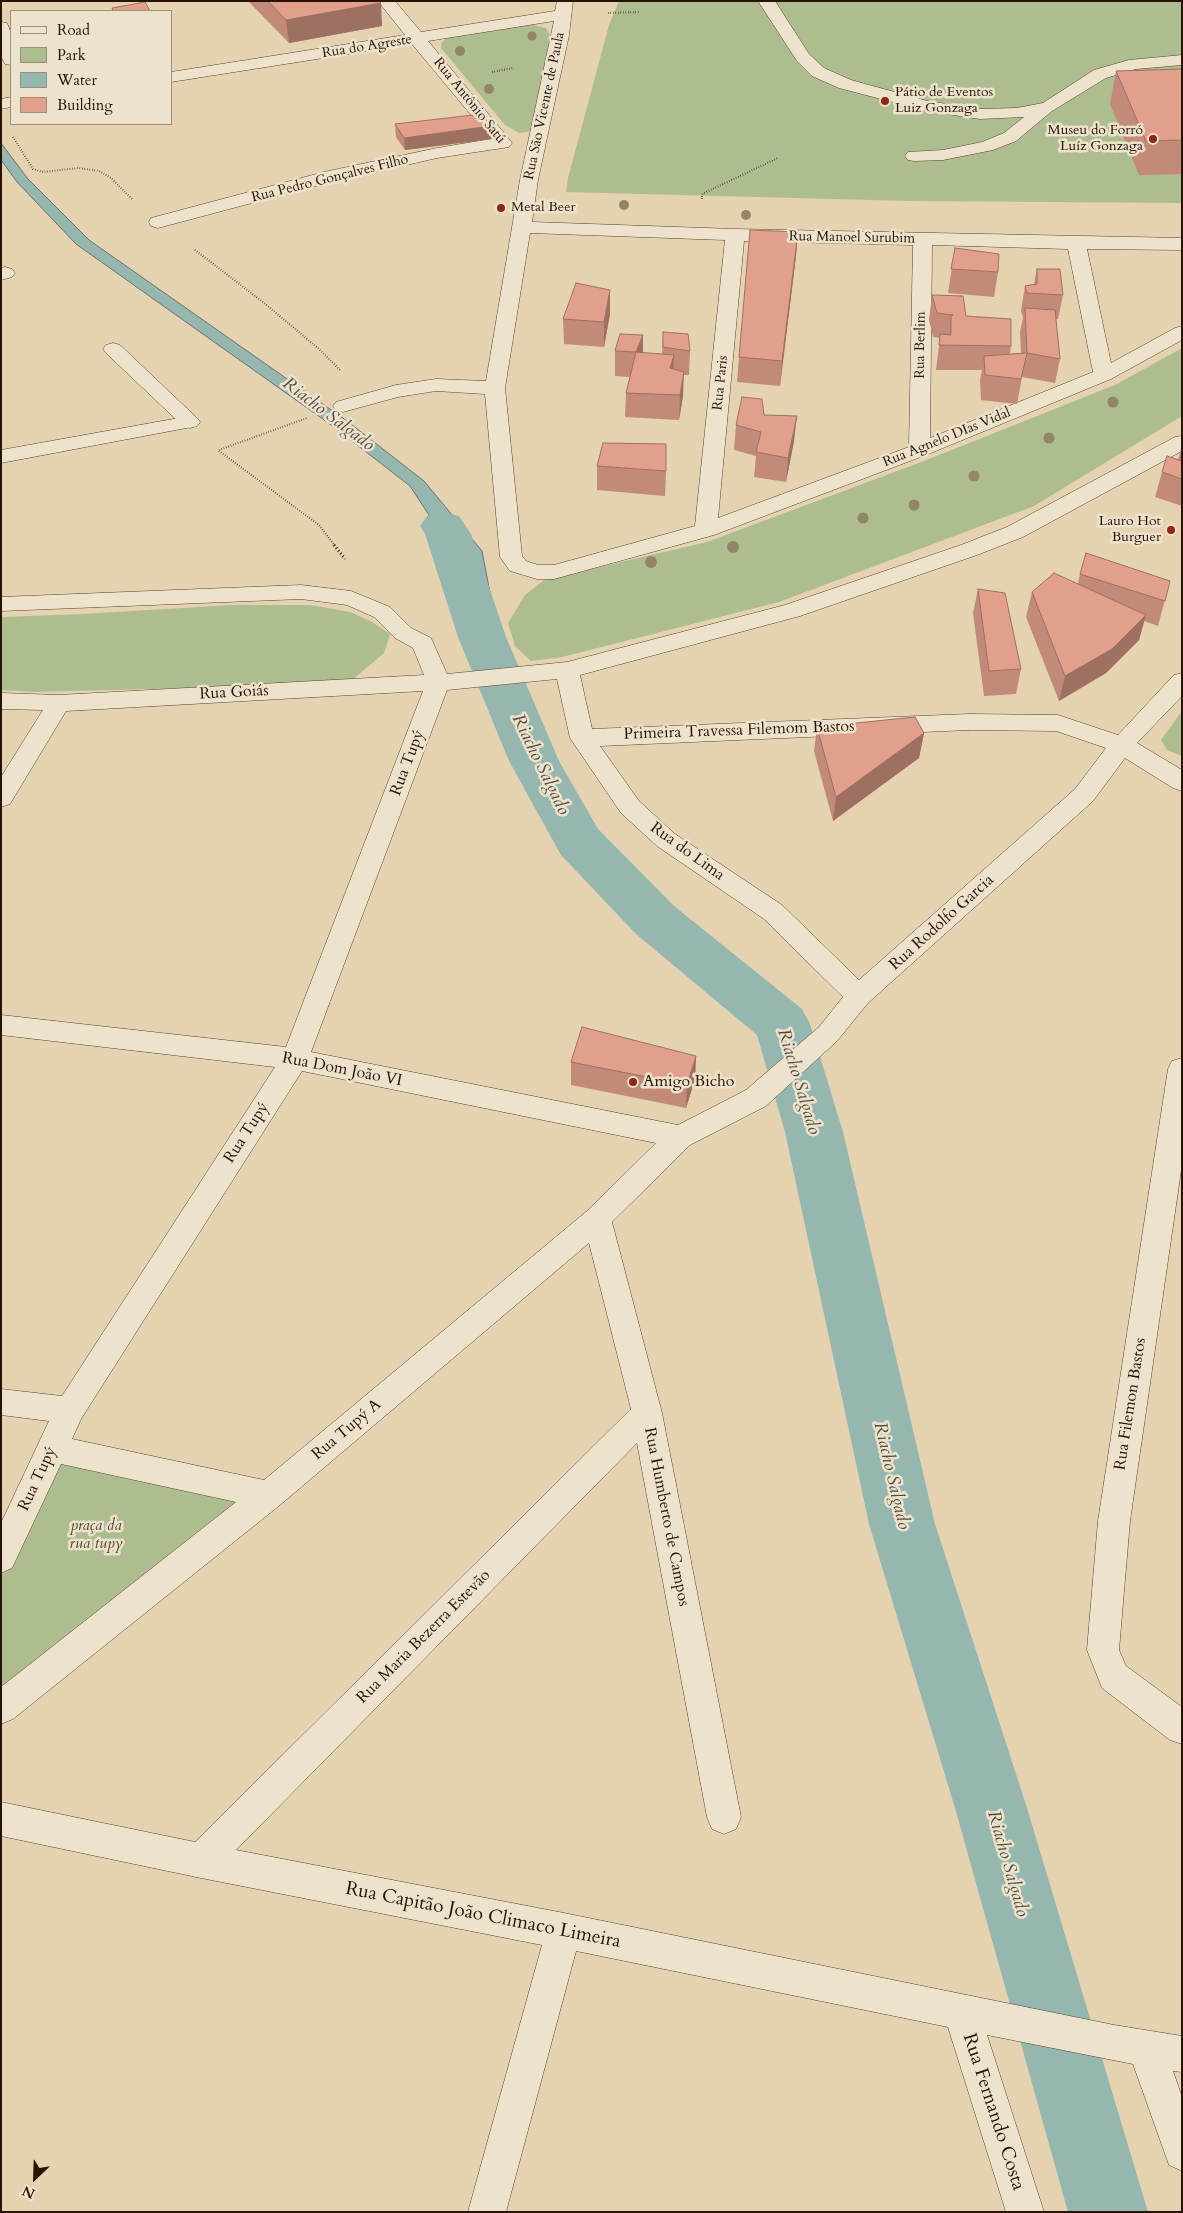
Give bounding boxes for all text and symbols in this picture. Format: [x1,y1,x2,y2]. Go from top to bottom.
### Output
legend [10,10,172,125]
text: Road [57,20,90,40]
street label: Rua São Vicente de Paula [521,31,569,181]
street label: Rua do Agreste [321,32,413,62]
text: Park [57,45,86,65]
street label: Rua Antônio Satú [429,55,509,147]
text: Water [57,70,97,90]
place label: Pátio de Eventos Luiz Gonzaga [895,85,993,118]
text: Building [57,95,113,115]
marker: Pátio de Eventos Luiz Gonzaga [879,95,891,107]
place label: Museu do Forró Luíz Gonzaga [1048,123,1143,156]
marker: Museu do Forró Luíz Gonzaga [1147,133,1159,145]
street label: Rua Pedro Gonçalves Filho [250,151,410,207]
place label: Metal Beer [511,200,576,216]
marker: Metal Beer [495,202,507,214]
street label: Rua Manoel Surubim [789,228,915,248]
street label: Rua Berlim [912,311,930,379]
street label: Rua Paris [710,355,732,411]
water label: Riacho Salgado [278,373,378,457]
street label: Rua Agnelo DIas Vidal [881,405,1013,471]
place label: Lauro Hot Burguer [1099,514,1161,546]
marker: Lauro Hot Burguer [1165,524,1177,536]
street label: Rua Goiás [199,682,269,704]
water label: Riacho Salgado [506,711,574,819]
street label: Primeira Travessa Filemom Bastos [623,717,855,745]
street label: Rua Tupý [387,728,429,798]
street label: Rua do Lima [646,819,728,885]
street label: Rua Rodolfo Garcia [886,871,998,975]
water label: Riacho Salgado [772,1026,824,1138]
street label: Rua Dom João VI [280,1049,404,1091]
place label: Amigo Bicho [643,1072,734,1092]
marker: Amigo Bicho [627,1076,639,1088]
street label: Rua Tupý [220,1099,274,1167]
street label: Rua Filemon Bastos [1111,1336,1151,1472]
street label: Rua Tupý A [309,1396,385,1464]
water label: Riacho Salgado [868,1420,914,1532]
street label: Rua Humberto de Campos [639,1426,693,1608]
street label: Rua Tupý [15,1444,61,1514]
park label: praça da rua tupy [69,1516,123,1554]
street label: Rua Maria Bezerra Estevão [353,1566,495,1708]
water label: Riacho Salgado [982,1808,1032,1920]
street label: Rua Capitão João Climaco Limeira [343,1878,623,1954]
street label: Rua Fernando Costa [957,2031,1029,2193]
north arrow [10,2153,60,2203]
text: N [19,2181,38,2203]

